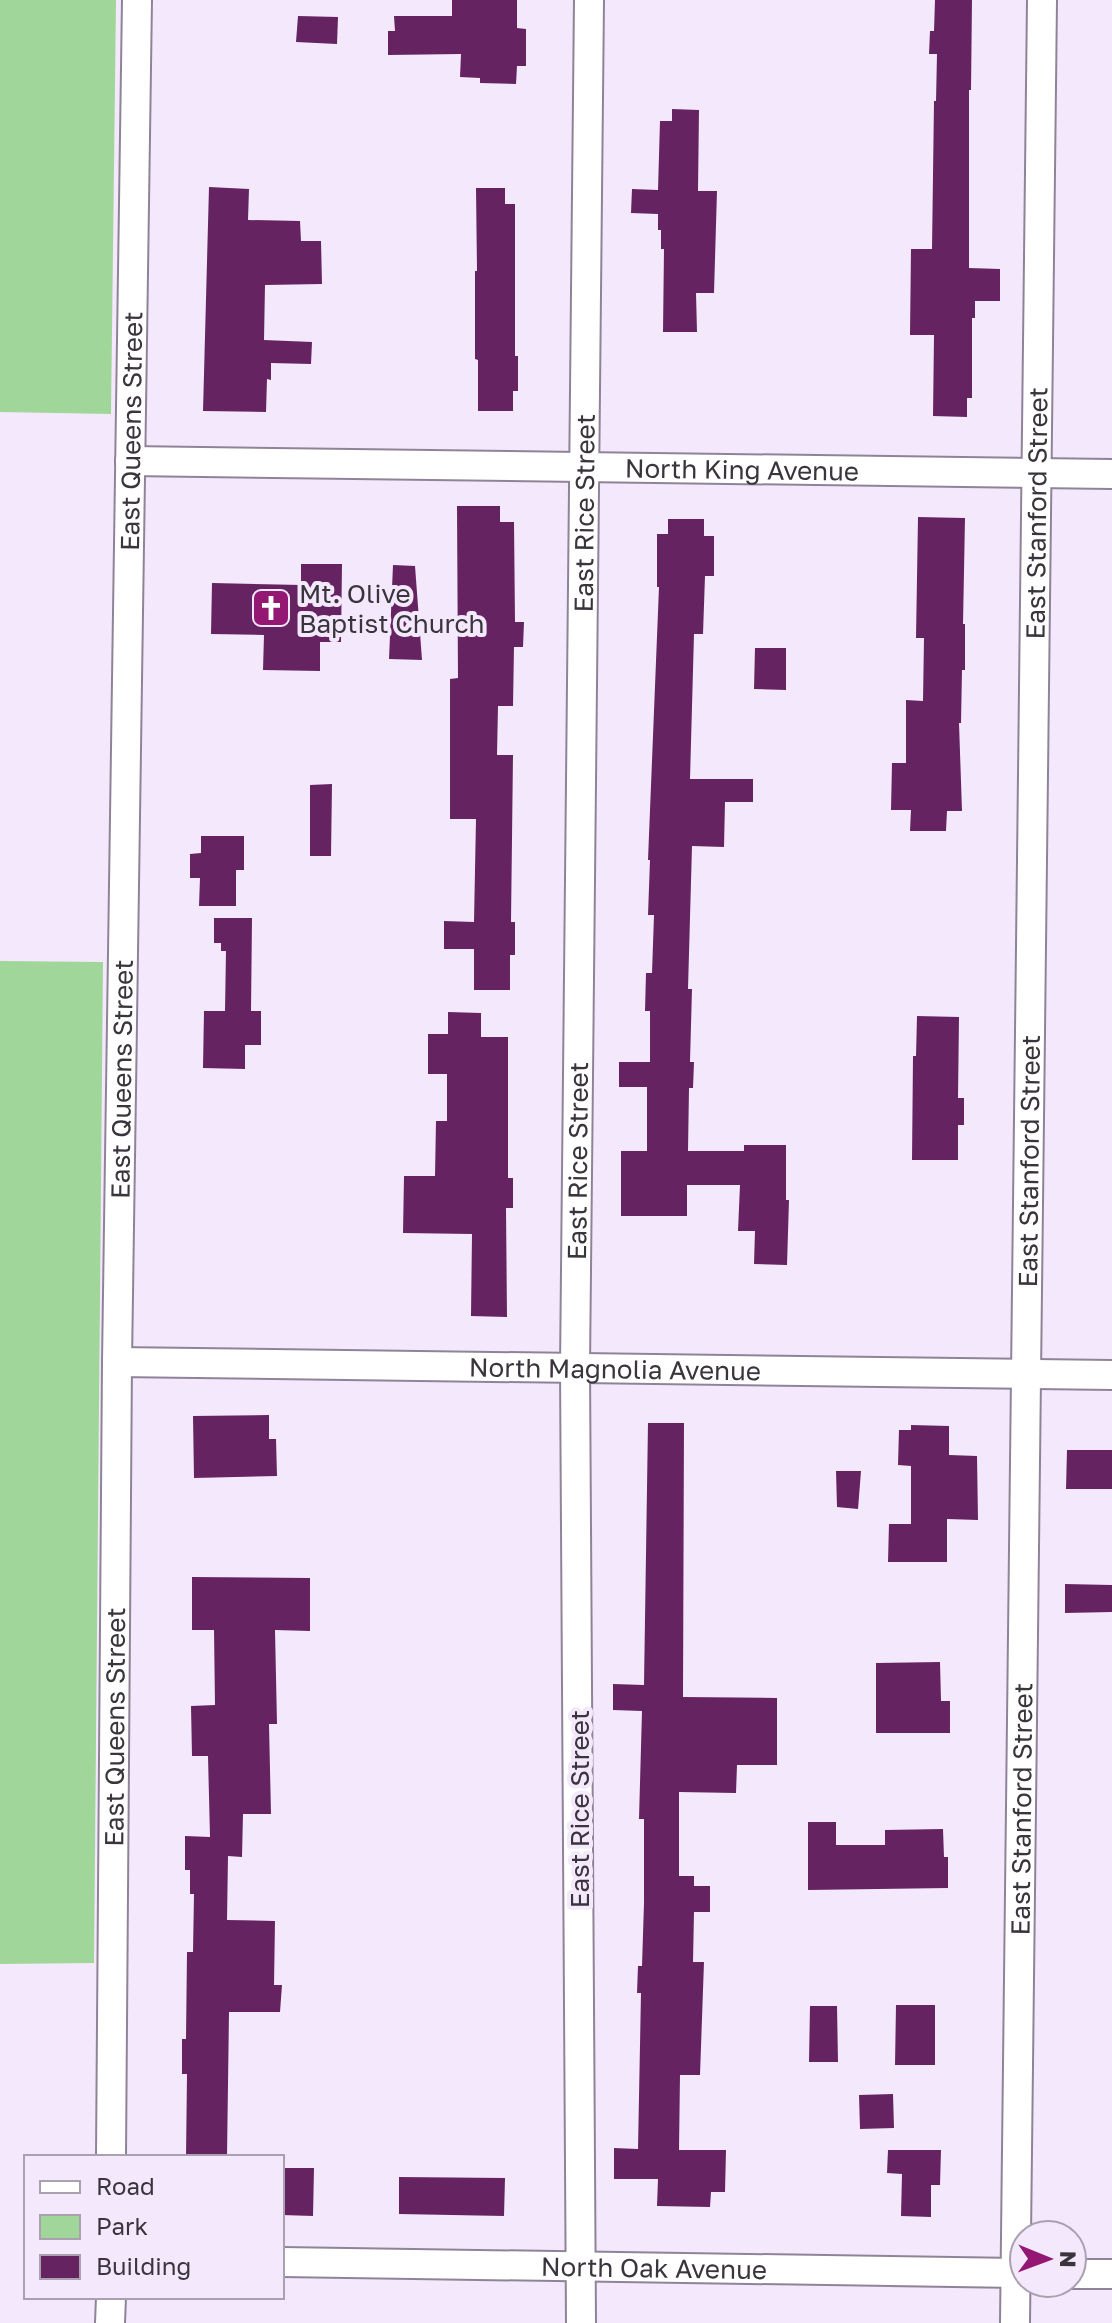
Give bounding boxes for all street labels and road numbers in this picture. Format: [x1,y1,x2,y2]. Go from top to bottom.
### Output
street label: East Queens Street [113,311,148,551]
street label: East Stanford Street [1019,387,1053,640]
street label: East Rice Street [567,414,600,612]
street label: North King Avenue [625,452,859,486]
street label: East Queens Street [104,959,138,1199]
street label: East Stanford Street [1012,1035,1045,1287]
street label: East Rice Street [561,1062,594,1260]
street label: North Magnolia Avenue [469,1351,761,1386]
street label: East Queens Street [98,1607,131,1847]
street label: East Stanford Street [1004,1683,1038,1935]
street label: East Rice Street [564,1710,595,1908]
street label: North Oak Avenue [541,2250,767,2285]

